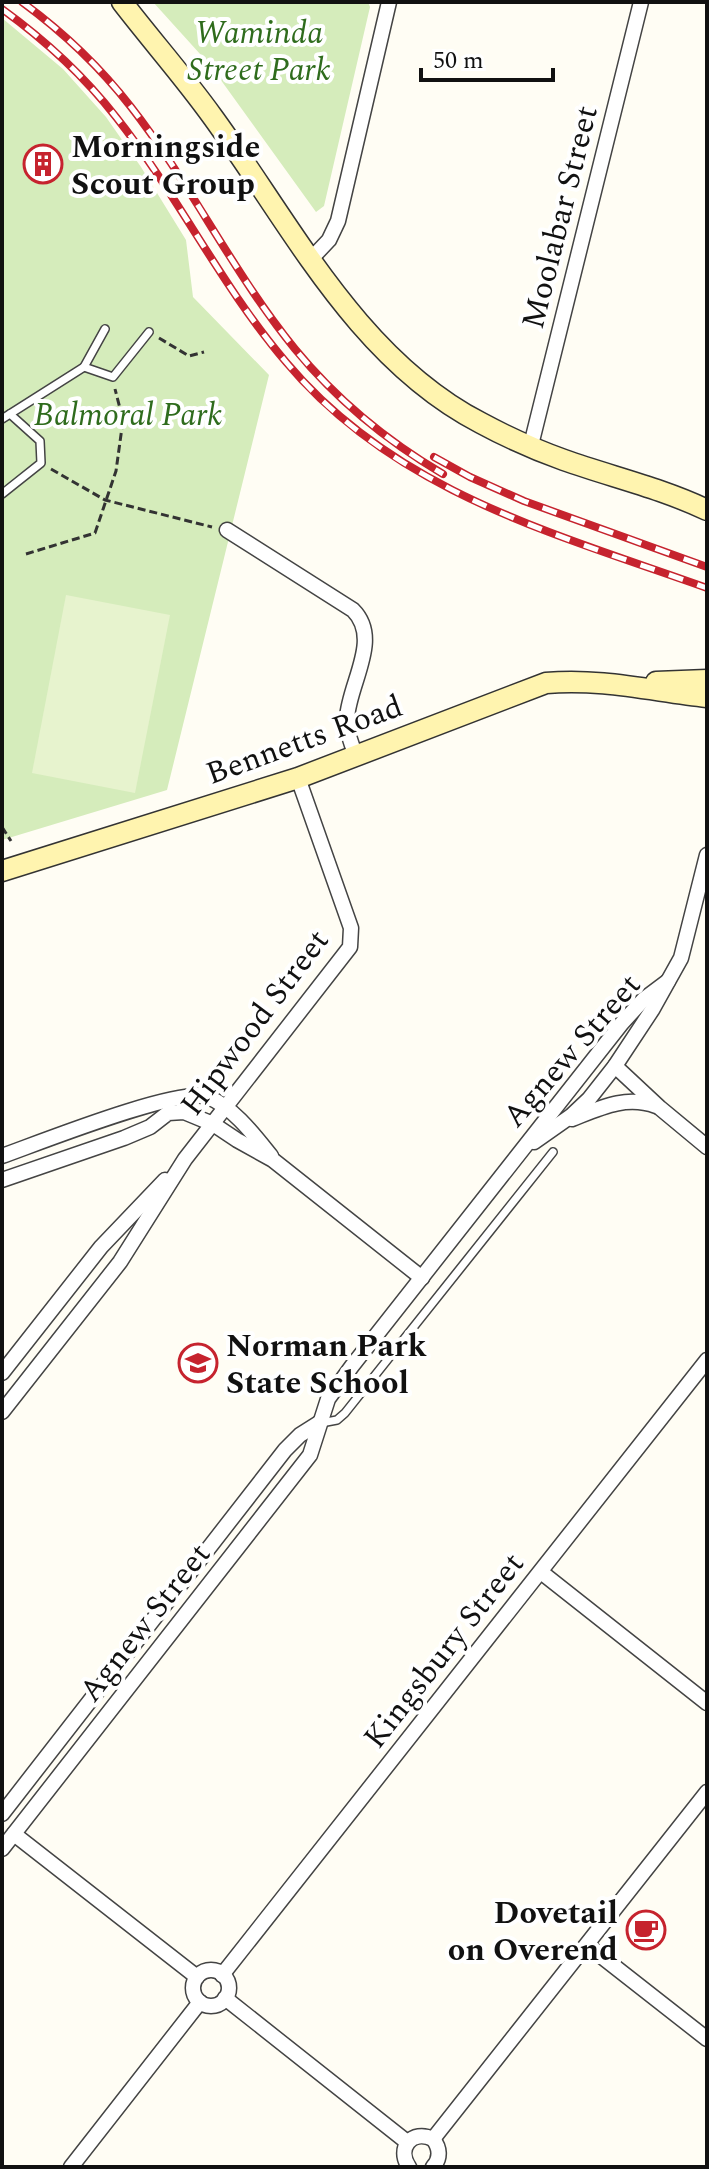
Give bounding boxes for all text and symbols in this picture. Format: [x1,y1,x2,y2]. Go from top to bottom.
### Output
park label: Waminda Street Park [187,9,331,95]
scale bar [421,32,553,82]
text: 50 m [433,43,484,79]
street label: Moolabar Street [509,100,612,334]
place label: Morningside Scout Group [71,123,260,209]
building icon: Morningside Scout Group [22,143,64,185]
park label: Balmoral Park [34,391,222,440]
street label: Bennetts Road [199,682,410,799]
street label: Hipwood Street [169,919,342,1127]
street label: Agnew Street [491,963,653,1139]
place label: Norman Park State School [226,1322,428,1408]
school or university icon: Norman Park State School [177,1342,219,1384]
street label: Agnew Street [67,1533,223,1713]
street label: Kingsbury Street [352,1542,537,1760]
place label: Dovetail on Overend [448,1889,618,1975]
cafe icon: Dovetail on Overend [625,1909,667,1951]

